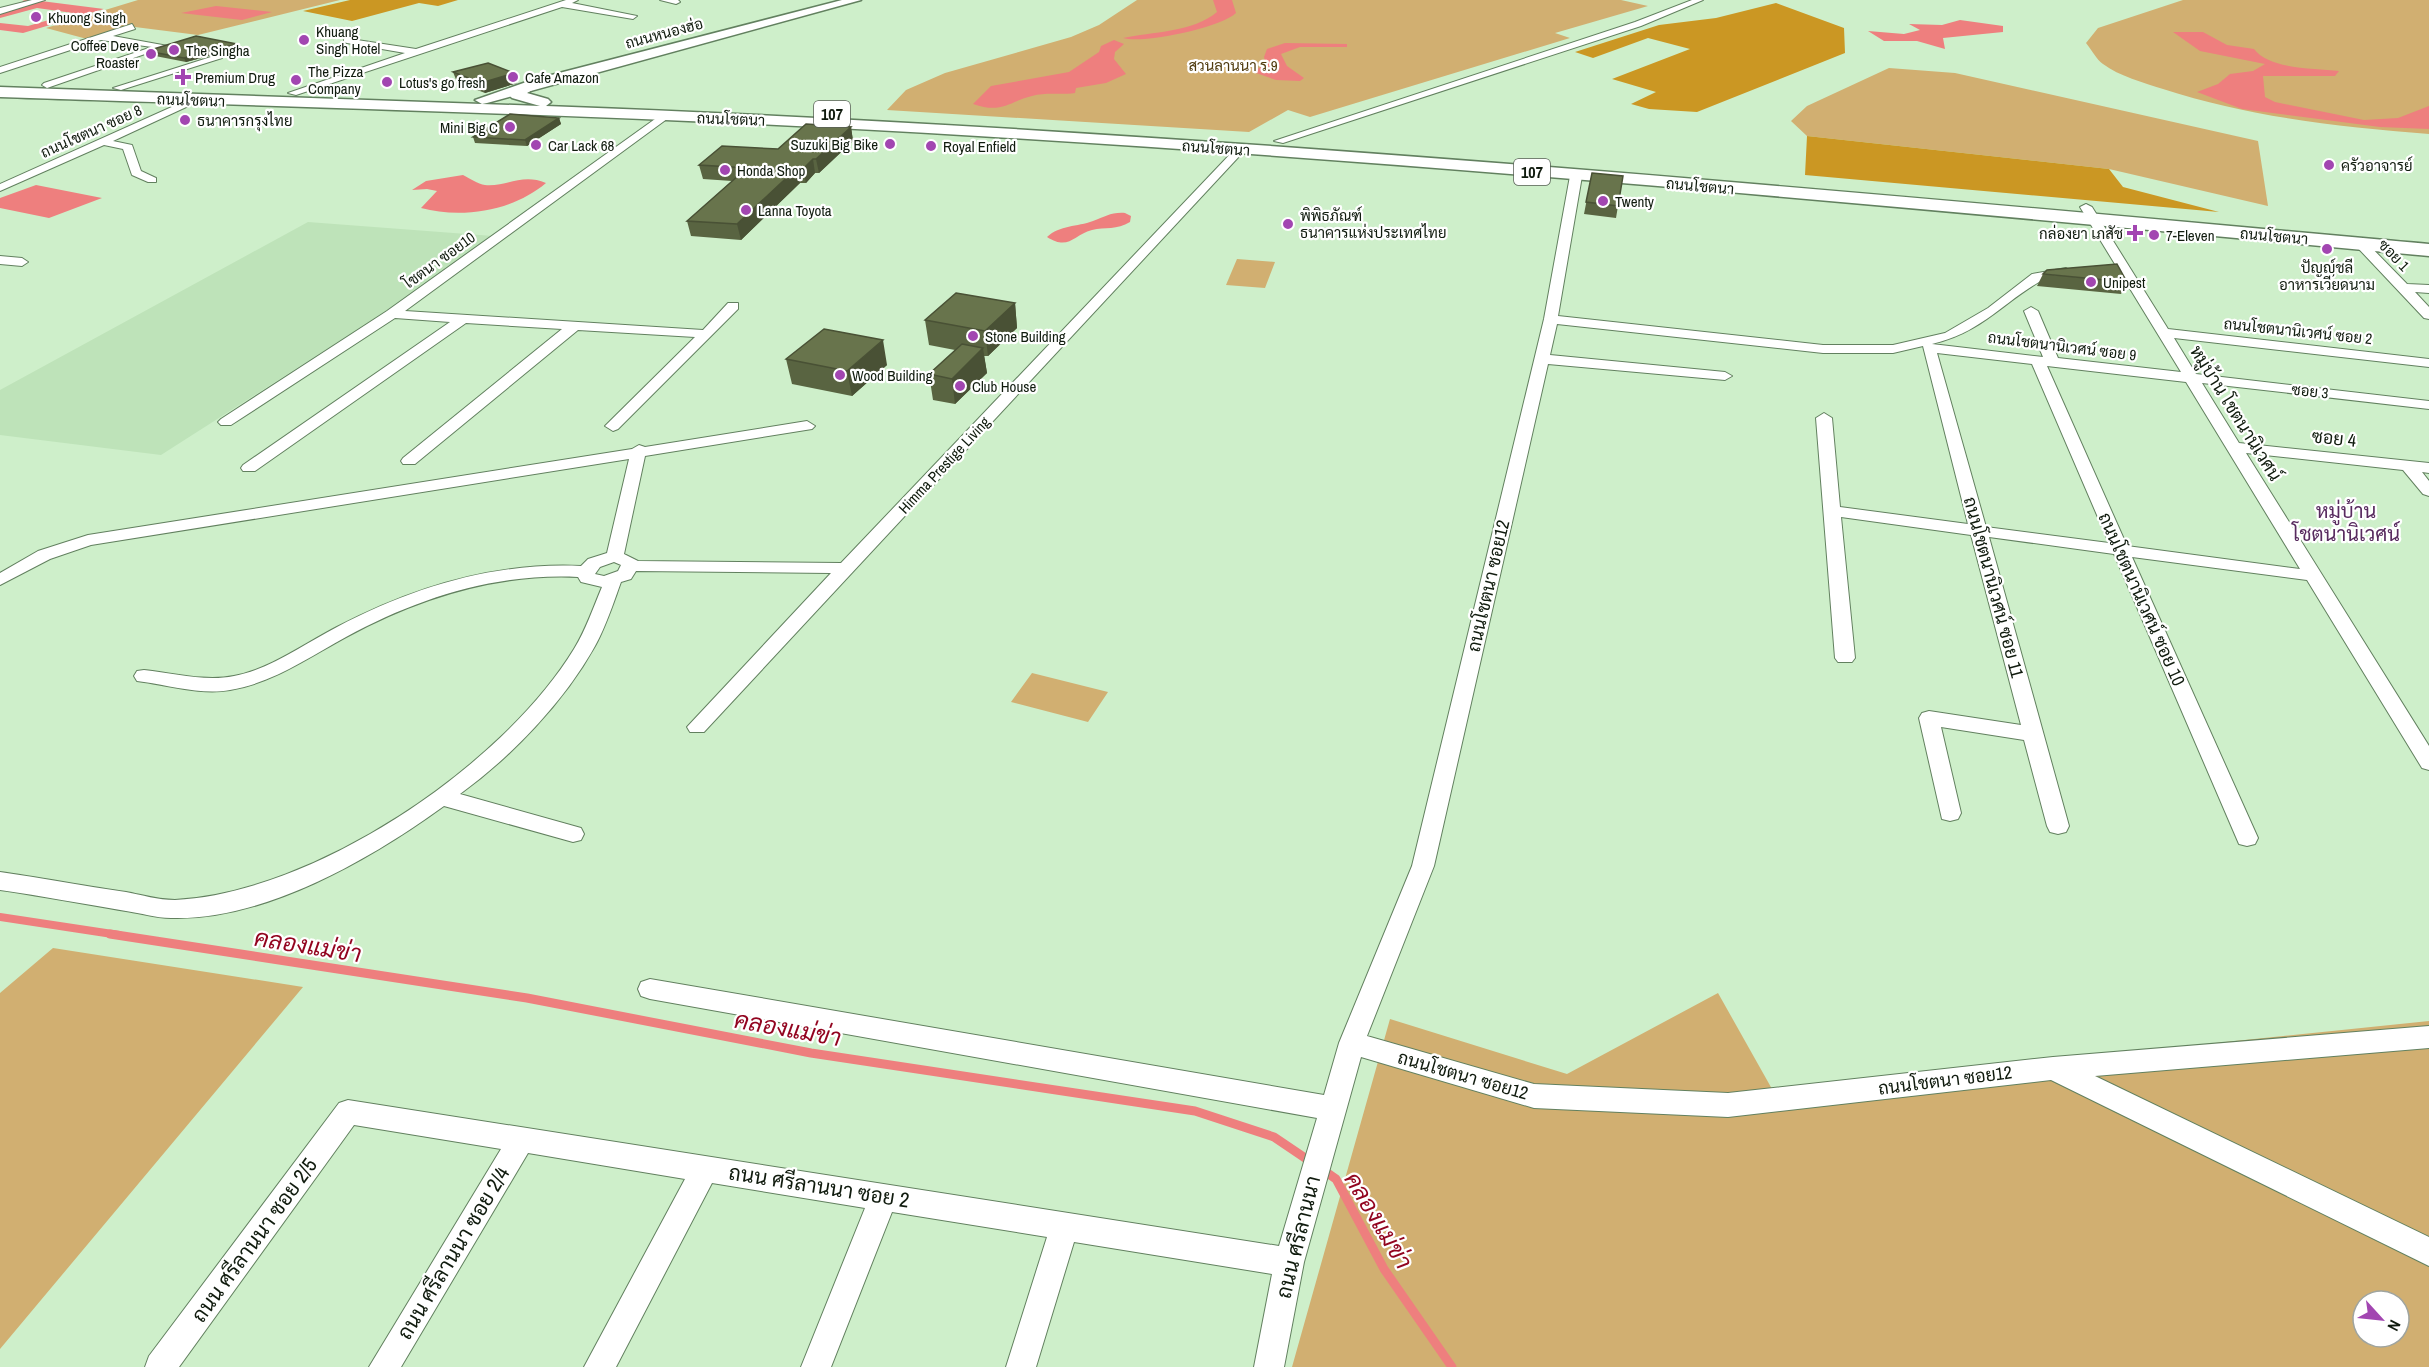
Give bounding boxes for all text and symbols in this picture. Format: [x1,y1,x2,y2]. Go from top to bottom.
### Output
place label: Khuong Singh [48,7,126,28]
marker: Khuong Singh [29,10,43,24]
street label: ถนนหนองฮ่อ [623,13,705,53]
place label: Khuang Singh Hotel [316,21,380,59]
marker: Khuang Singh Hotel [297,33,311,47]
place label: Coffee Deve Roaster [71,35,139,73]
place label: The Singha [186,40,250,61]
marker: The Singha [167,43,181,57]
marker: Coffee Deve Roaster [144,47,158,61]
park label: สวนลานนา ร.9 [1188,55,1278,76]
place label: The Pizza Company [308,61,364,99]
place label: Premium Drug [195,67,275,88]
place label: Cafe Amazon [525,67,599,88]
marker: Premium Drug [176,70,190,84]
marker: Cafe Amazon [506,70,520,84]
place label: Lotus's go fresh [399,72,485,93]
marker: The Pizza Company [289,73,303,87]
marker: Lotus's go fresh [380,75,394,89]
street label: ถนนโชตนา [156,88,226,112]
street label: ถนนโชตนา ซอย 8 [37,99,145,163]
road number: 107 [814,101,850,127]
street label: ถนนโชตนา [696,107,766,131]
place label: ธนาคารกรุงไทย [197,110,293,132]
marker: ธนาคารกรุงไทย [178,113,192,127]
place label: Mini Big C [440,117,498,138]
marker: Mini Big C [503,120,517,134]
place label: Suzuki Big Bike [790,134,878,155]
place label: Car Lack 68 [548,135,614,156]
street label: ถนนโชตนา [1181,135,1251,161]
place label: Royal Enfield [943,136,1016,157]
marker: Suzuki Big Bike [883,137,897,151]
marker: Car Lack 68 [529,138,543,152]
marker: Royal Enfield [924,139,938,153]
place label: ครัวอาจารย์ [2341,155,2413,176]
marker: ครัวอาจารย์ [2322,158,2336,172]
road number: 107 [1514,159,1550,185]
place label: Honda Shop [737,160,806,181]
marker: Honda Shop [718,163,732,177]
street label: ถนนโชตนา [1665,173,1735,199]
place label: Twenty [1615,191,1655,212]
marker: Twenty [1596,194,1610,208]
place label: Lanna Toyota [758,200,832,221]
marker: Lanna Toyota [739,203,753,217]
place label: พิพิธภัณฑ์ ธนาคารแห่งประเทศไทย [1300,205,1447,243]
marker: พิพิธภัณฑ์ ธนาคารแห่งประเทศไทย [1281,217,1295,231]
place label: กล่องยา เภสัช [2039,223,2123,244]
street label: ถนนโชตนา [2239,223,2309,249]
place label: 7-Eleven [2166,225,2215,246]
marker: กล่องยา เภสัช [2128,226,2142,240]
street label: โชตนา ซอย10 [398,227,479,294]
marker: 7-Eleven [2147,228,2161,242]
street label: ซอย 1 [2374,234,2414,276]
marker: ปัญญ์ชลี อาหารเวียดนาม [2320,242,2334,256]
place label: ปัญญ์ชลี อาหารเวียดนาม [2279,257,2375,295]
place label: Unipest [2103,272,2146,293]
marker: Unipest [2084,275,2098,289]
street label: ถนนโชตนานิเวศน์ ซอย 2 [2223,313,2374,349]
place label: Stone Building [985,326,1066,347]
street label: ถนนโชตนานิเวศน์ ซอย 9 [1987,326,2138,366]
marker: Stone Building [966,329,980,343]
street label: หมู่บ้าน โชตนานิเวศน์ [2183,340,2288,486]
place label: Wood Building [852,365,933,386]
marker: Wood Building [833,368,847,382]
place label: Club House [972,376,1036,397]
marker: Club House [953,379,967,393]
street label: ซอย 3 [2291,379,2330,403]
street label: Himma Prestige Living [893,412,995,518]
street label: ซอย 4 [2311,423,2357,453]
street label: ถนนโชตนานิเวศน์ ซอย 11 [1958,494,2030,681]
district label: หมู่บ้าน โชตนานิเวศน์ [2291,497,2400,547]
street label: ถนนโชตนานิเวศน์ ซอย 10 [2092,508,2192,690]
street label: ถนนโชตนา ซอย12 [1461,518,1515,654]
water label: คลองแม่ข่า [252,921,364,969]
water label: คลองแม่ข่า [732,1003,844,1053]
street label: ถนนโชตนา ซอย12 [1395,1044,1531,1106]
street label: ถนนโชตนา ซอย12 [1877,1059,2013,1101]
street label: ถนน ศรีลานนา ซอย 2/5 [184,1152,324,1328]
street label: ถนน ศรีลานนา ซอย 2 [727,1157,911,1215]
street label: ถนน ศรีลานนา ซอย 2/4 [390,1161,516,1345]
water label: คลองแม่ข่า [1337,1166,1421,1274]
street label: ถนน ศรีลานนา [1269,1172,1327,1302]
north arrow [2351,1289,2411,1349]
text: N [2382,1317,2406,1335]

